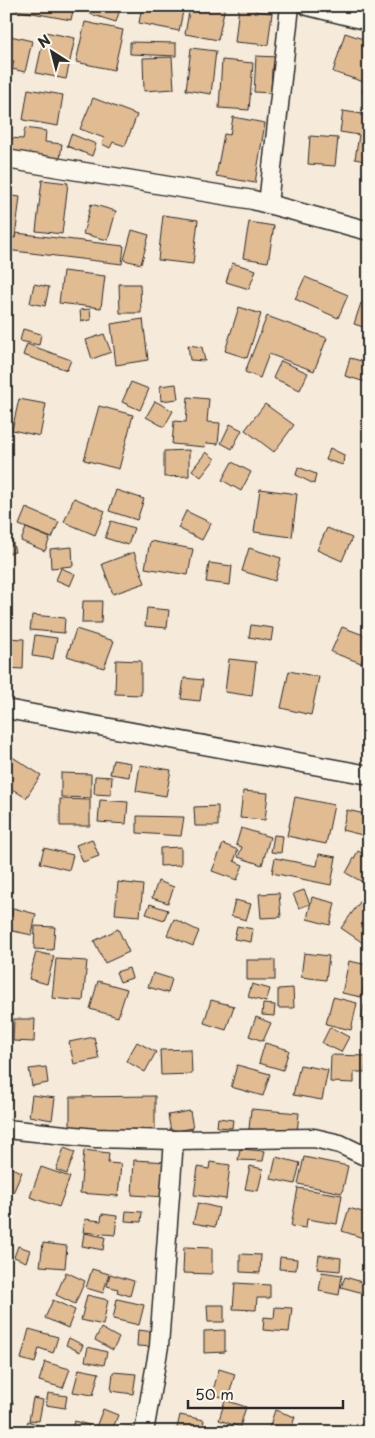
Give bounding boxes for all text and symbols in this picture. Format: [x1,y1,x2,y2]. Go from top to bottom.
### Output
north arrow [28,28,78,78]
text: N [33,29,55,53]
scale bar [188,1378,342,1410]
text: 50 m [195,1382,234,1405]

